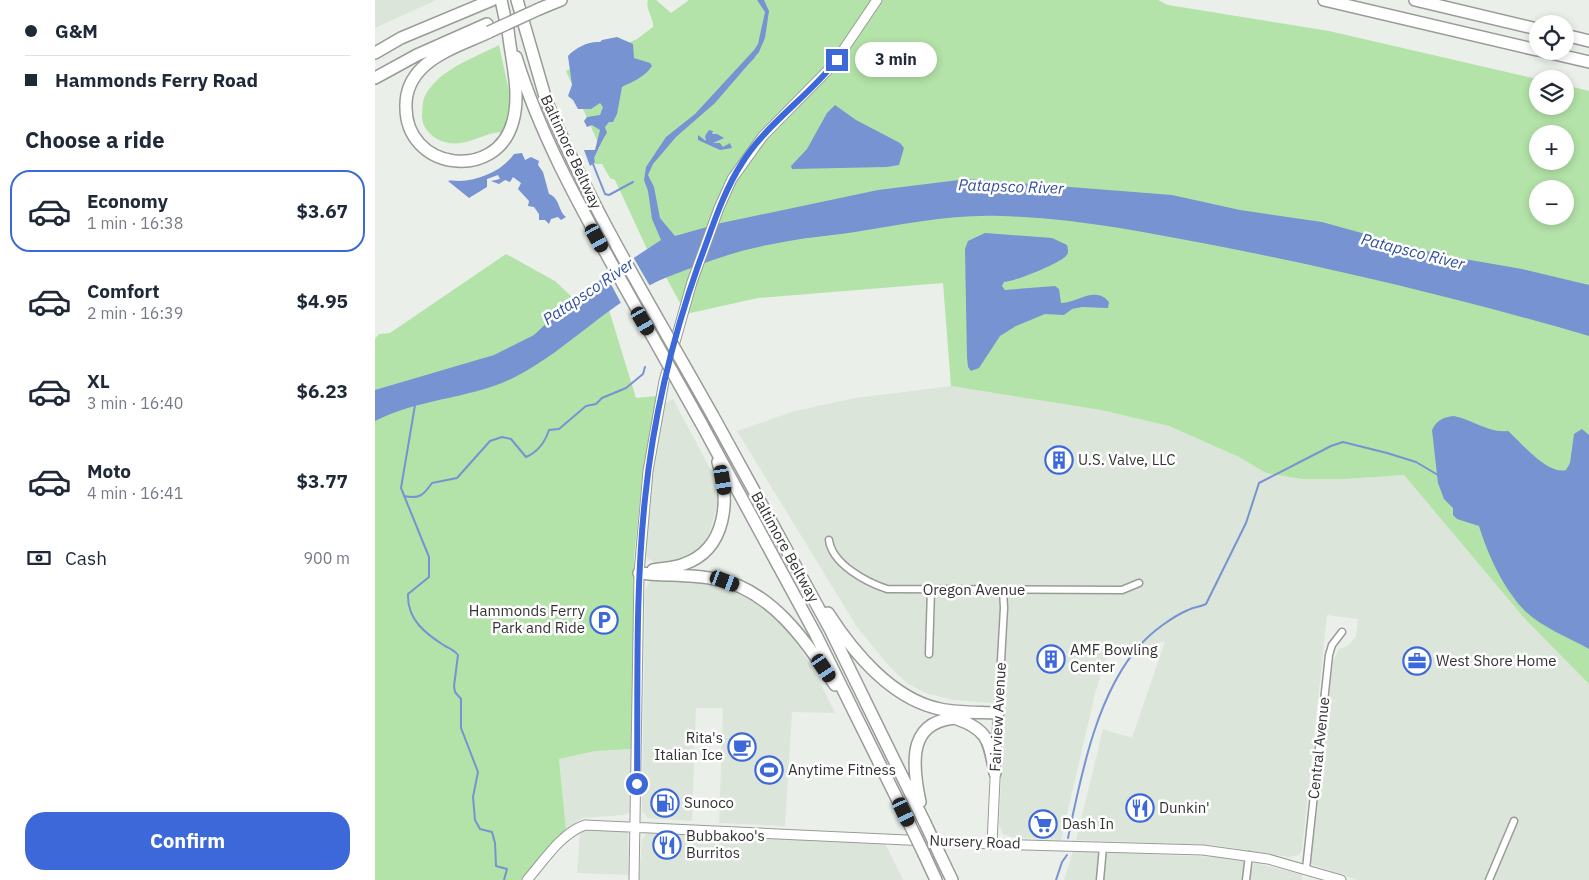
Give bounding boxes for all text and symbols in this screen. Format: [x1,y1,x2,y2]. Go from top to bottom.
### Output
map controls [1529,15,1574,225]
button: locate [1529,15,1574,60]
text: G&M [55,19,98,43]
callout: 3 min [855,42,937,78]
route end [826,49,848,71]
text: 3 min [875,49,917,69]
text: Hammonds Ferry Road [55,68,258,92]
button: layers [1529,70,1574,115]
street label: Baltimore Beltway [537,92,606,212]
text: Choose a ride [25,125,165,154]
button: + [1529,125,1574,170]
water label: Patapsco River [958,174,1065,198]
button: − [1529,180,1574,225]
icon: car [27,189,72,234]
text: Economy [87,189,168,213]
text: $3.67 [296,199,348,223]
text: 1 min · 16:38 [87,213,183,233]
car [583,221,610,255]
water label: Patapsco River [1359,229,1468,274]
water label: Patapsco River [539,253,638,329]
icon: car [27,279,72,324]
text: Comfort [87,279,160,303]
text: $4.95 [296,289,348,313]
text: 2 min · 16:39 [87,303,183,323]
car [629,304,656,338]
icon: car [27,369,72,414]
text: XL [87,369,110,393]
text: $6.23 [296,379,348,403]
text: 3 min · 16:40 [87,393,183,413]
building icon: U.S. Valve, LLC [1044,445,1074,475]
place label: U.S. Valve, LLC [1078,450,1176,469]
icon: car [27,459,72,504]
text: Moto [87,459,131,483]
car [713,464,732,496]
text: $3.77 [296,469,348,493]
text: 4 min · 16:41 [87,483,183,503]
street label: Baltimore Beltway [747,488,824,606]
icon: cash [25,544,53,572]
text: Cash [65,546,107,570]
text: 900 m [303,548,350,568]
car [708,569,741,593]
street label: Oregon Avenue [923,580,1025,599]
place label: Hammonds Ferry Park and Ride [469,601,586,637]
parking icon: Hammonds Ferry Park and Ride [589,605,619,635]
place label: AMF Bowling Center [1070,640,1158,676]
building icon: AMF Bowling Center [1036,644,1066,674]
office icon: West Shore Home [1402,646,1432,676]
car [809,651,838,685]
place label: West Shore Home [1436,651,1557,670]
street label: Fairview Avenue [985,662,1010,772]
street label: Central Avenue [1304,696,1333,800]
place label: Rita's Italian Ice [654,728,723,764]
cafe icon: Rita's Italian Ice [727,732,757,762]
sports icon: Anytime Fitness [754,755,784,785]
place label: Anytime Fitness [788,760,896,779]
route start [626,773,648,795]
fuel station icon: Sunoco [650,788,680,818]
place label: Sunoco [684,793,734,812]
restaurant icon: Dunkin' [1125,793,1155,823]
car [890,795,917,829]
place label: Dunkin' [1159,798,1210,817]
supermarket icon: Dash In [1028,809,1058,839]
button: Confirm [25,812,350,870]
place label: Dash In [1062,814,1114,833]
place label: Bubbakoo's Burritos [686,826,765,862]
restaurant icon: Bubbakoo's Burritos [652,830,682,860]
street label: Nursery Road [929,830,1021,853]

